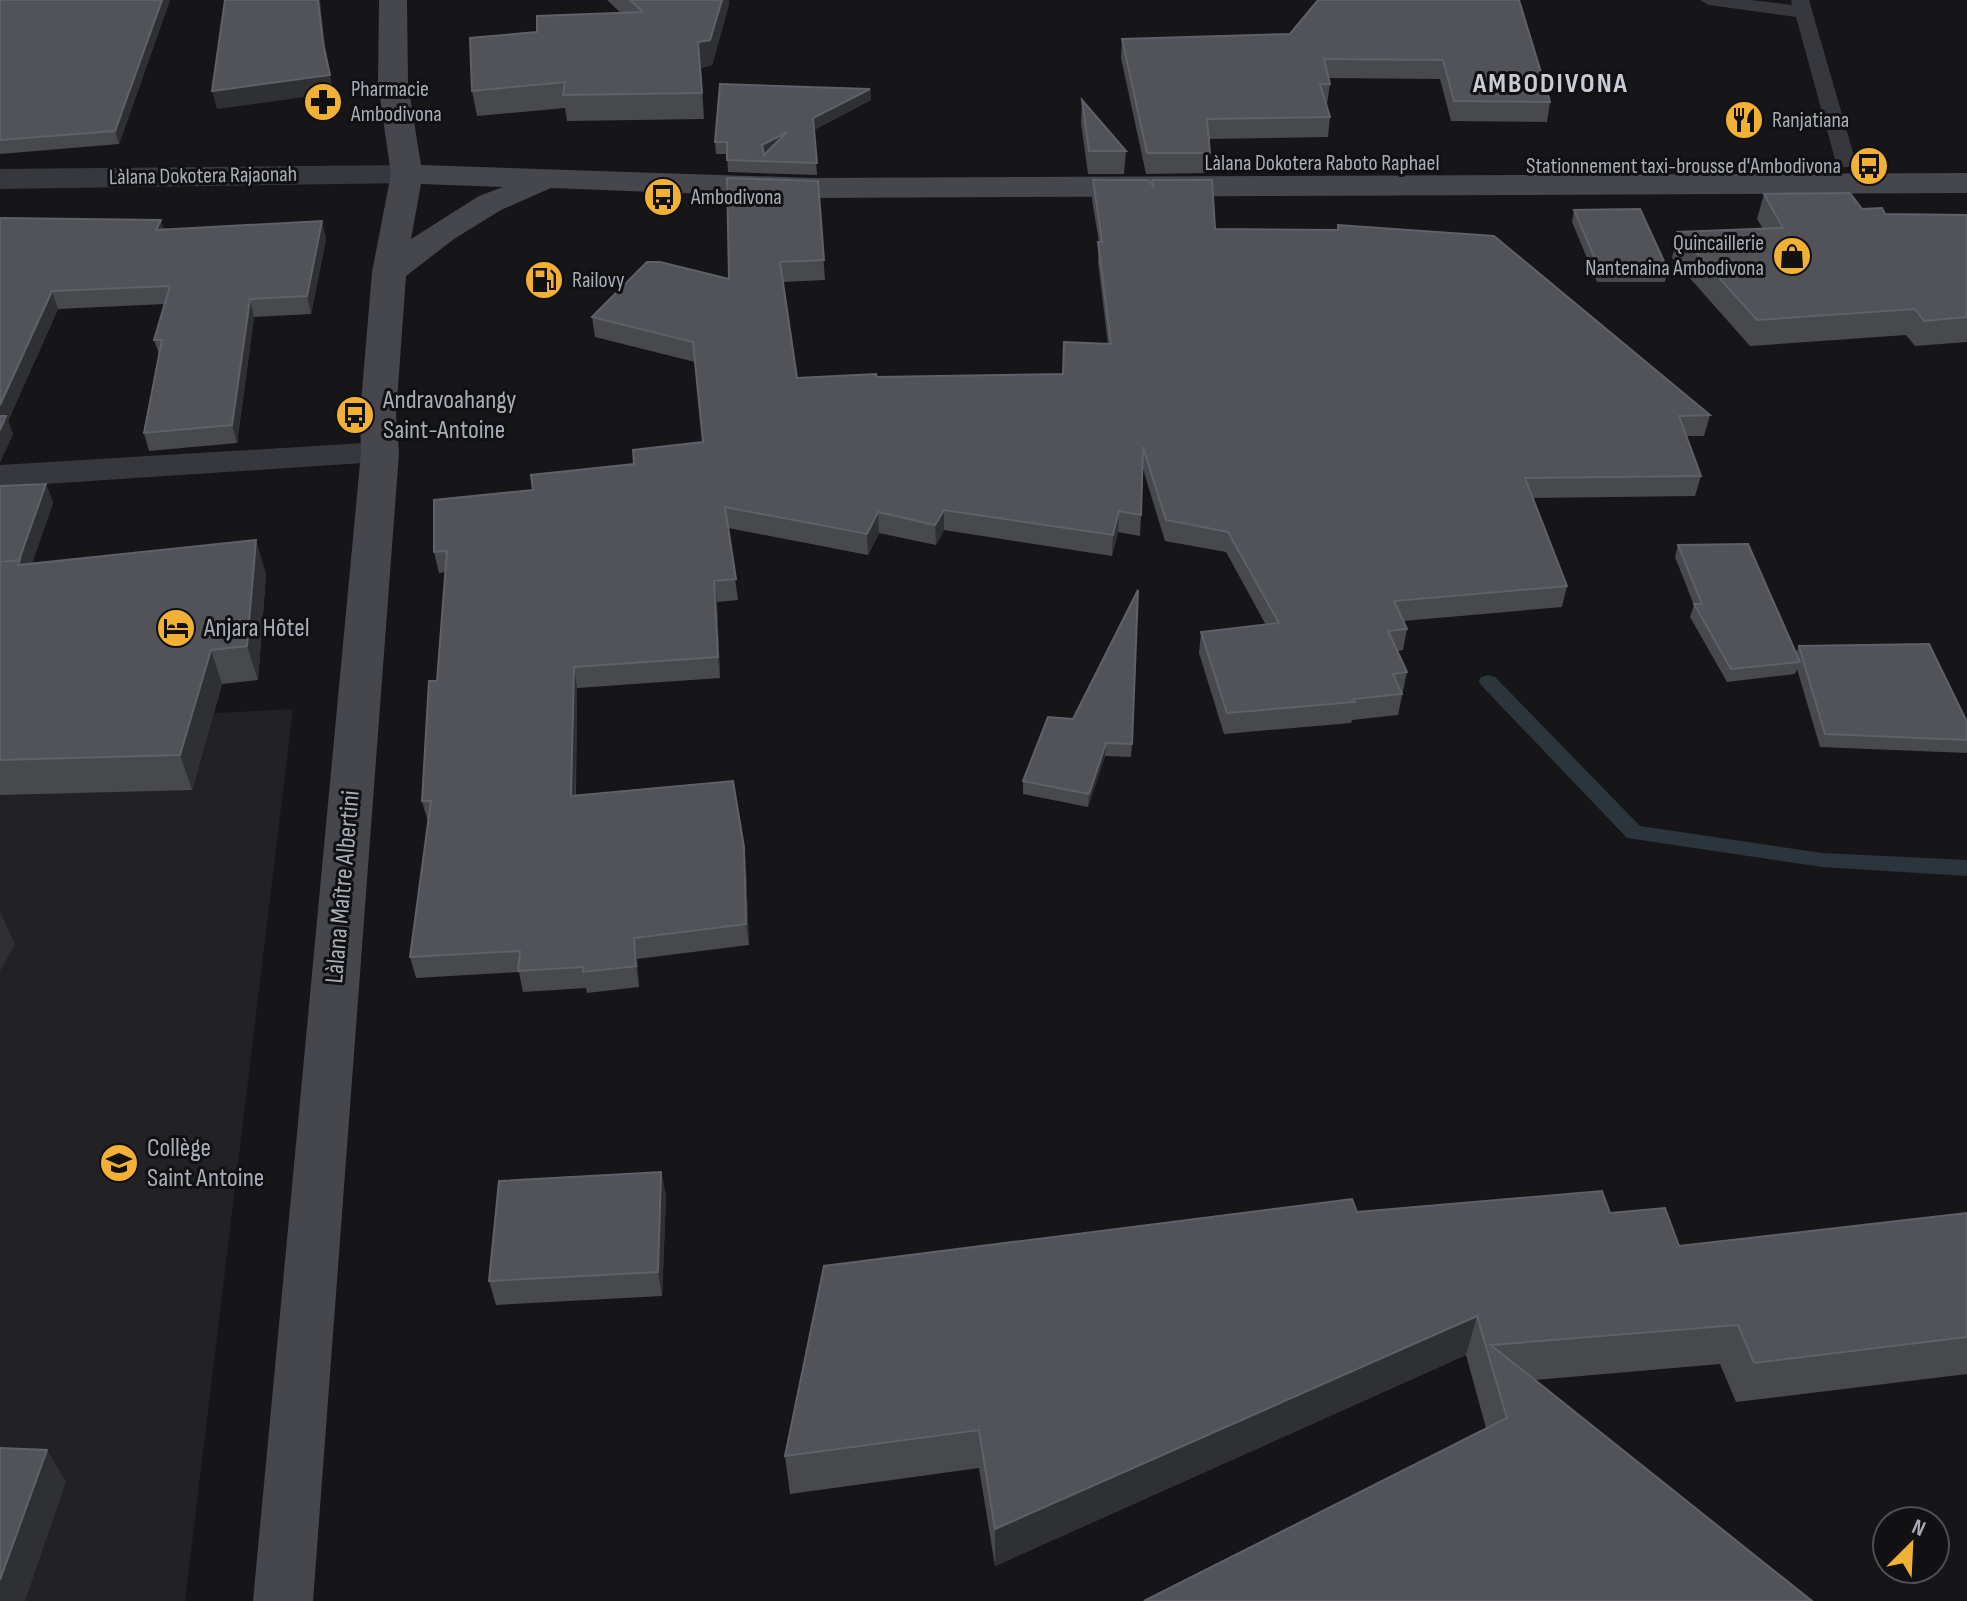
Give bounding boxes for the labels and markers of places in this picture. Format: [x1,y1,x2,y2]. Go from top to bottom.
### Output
place label: Pharmacie Ambodivona [350,76,442,128]
pharmacy icon: Pharmacie Ambodivona [302,81,344,123]
restaurant icon: Ranjatiana [1723,99,1765,141]
place label: Ranjatiana [1772,107,1849,134]
bus stop icon: Stationnement taxi-brousse d'Ambodivona [1848,145,1890,187]
place label: Stationnement taxi-brousse d'Ambodivona [1526,153,1841,180]
bus stop icon: Ambodivona [642,176,684,218]
place label: Ambodivona [690,184,782,211]
place label: Quincaillerie Nantenaina Ambodivona [1585,230,1764,282]
shop icon: Quincaillerie Nantenaina Ambodivona [1771,235,1813,277]
fuel station icon: Railovy [523,259,565,301]
place label: Railovy [572,267,625,294]
place label: Andravoahangy Saint-Antoine [382,385,516,446]
bus stop icon: Andravoahangy Saint-Antoine [334,394,376,436]
hotel icon: Anjara Hôtel [155,607,197,649]
place label: Anjara Hôtel [203,613,310,644]
place label: Collège Saint Antoine [147,1133,264,1194]
school or university icon: Collège Saint Antoine [98,1142,140,1184]

